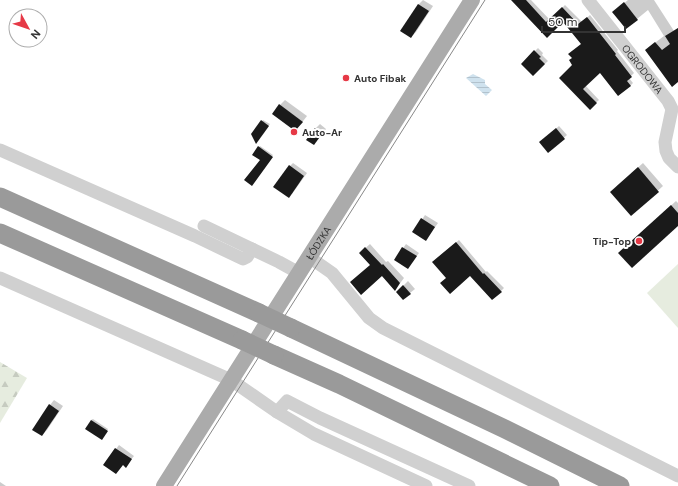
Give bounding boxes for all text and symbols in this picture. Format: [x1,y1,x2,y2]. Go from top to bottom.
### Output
north arrow [8,8,48,48]
scale bar [542,8,625,34]
text: 50 m [548,14,577,30]
text: N [28,27,44,42]
street label: OGRODOWA [619,42,666,97]
place label: Auto Fibak [354,72,407,85]
marker: Auto Fibak [341,73,351,83]
place label: Auto-Ar [302,126,342,139]
marker: Auto-Ar [289,127,299,137]
street label: ŁÓDZKA [303,223,334,262]
place label: Tip-Top [593,235,631,248]
marker: Tip-Top [634,236,644,246]

